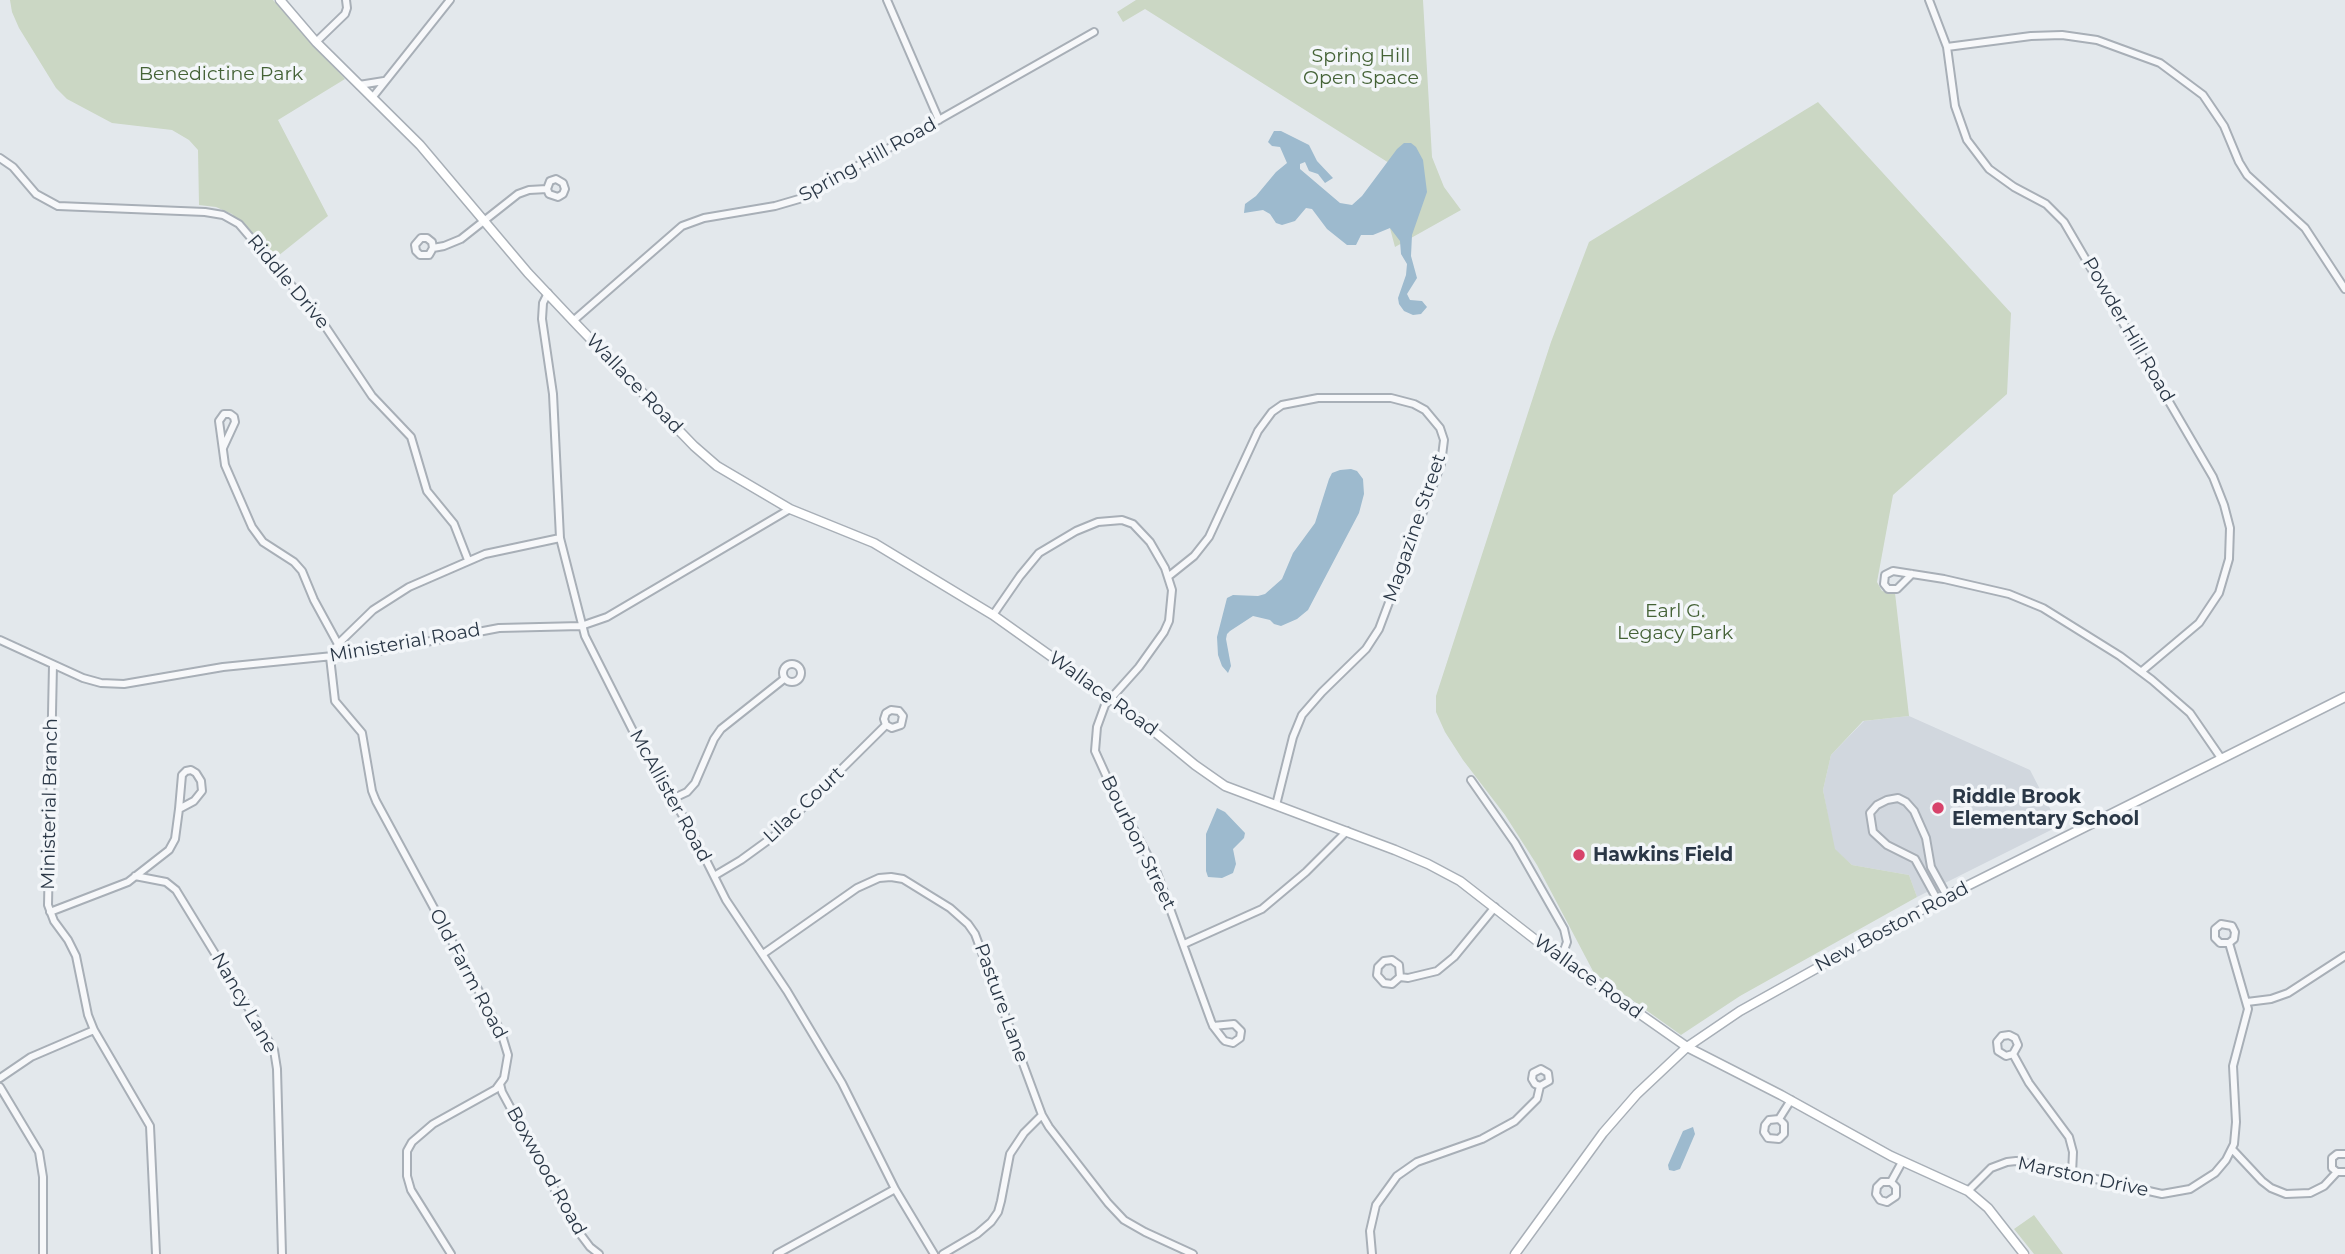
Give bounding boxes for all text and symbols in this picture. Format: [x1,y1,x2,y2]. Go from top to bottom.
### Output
park label: Spring Hill Open Space [1303,45,1419,89]
park label: Benedictine Park [139,63,303,85]
street label: Spring Hill Road [795,113,941,207]
street label: Riddle Drive [242,230,334,334]
street label: Powder Hill Road [2077,253,2179,407]
street label: Wallace Road [581,330,687,438]
street label: Magazine Street [1379,451,1451,605]
park label: Earl G. Legacy Park [1617,600,1733,644]
street label: Ministerial Road [328,619,482,667]
street label: Wallace Road [1044,647,1162,741]
street label: Ministerial Branch [37,718,63,890]
street label: McAllister Road [624,726,716,866]
street label: Lilac Court [759,762,849,848]
street label: Bourbon Street [1096,772,1180,914]
place label: Riddle Brook Elementary School [1952,786,2139,830]
marker: Riddle Brook Elementary School [1930,800,1946,816]
place label: Hawkins Field [1593,844,1733,866]
marker: Hawkins Field [1571,847,1587,863]
street label: New Boston Road [1811,877,1973,977]
street label: Old Farm Road [424,905,512,1043]
street label: Wallace Road [1529,930,1647,1024]
street label: Pasture Lane [969,940,1033,1066]
street label: Nancy Lane [206,949,282,1057]
street label: Boxwood Road [501,1103,591,1239]
street label: Marston Drive [2016,1152,2150,1202]

